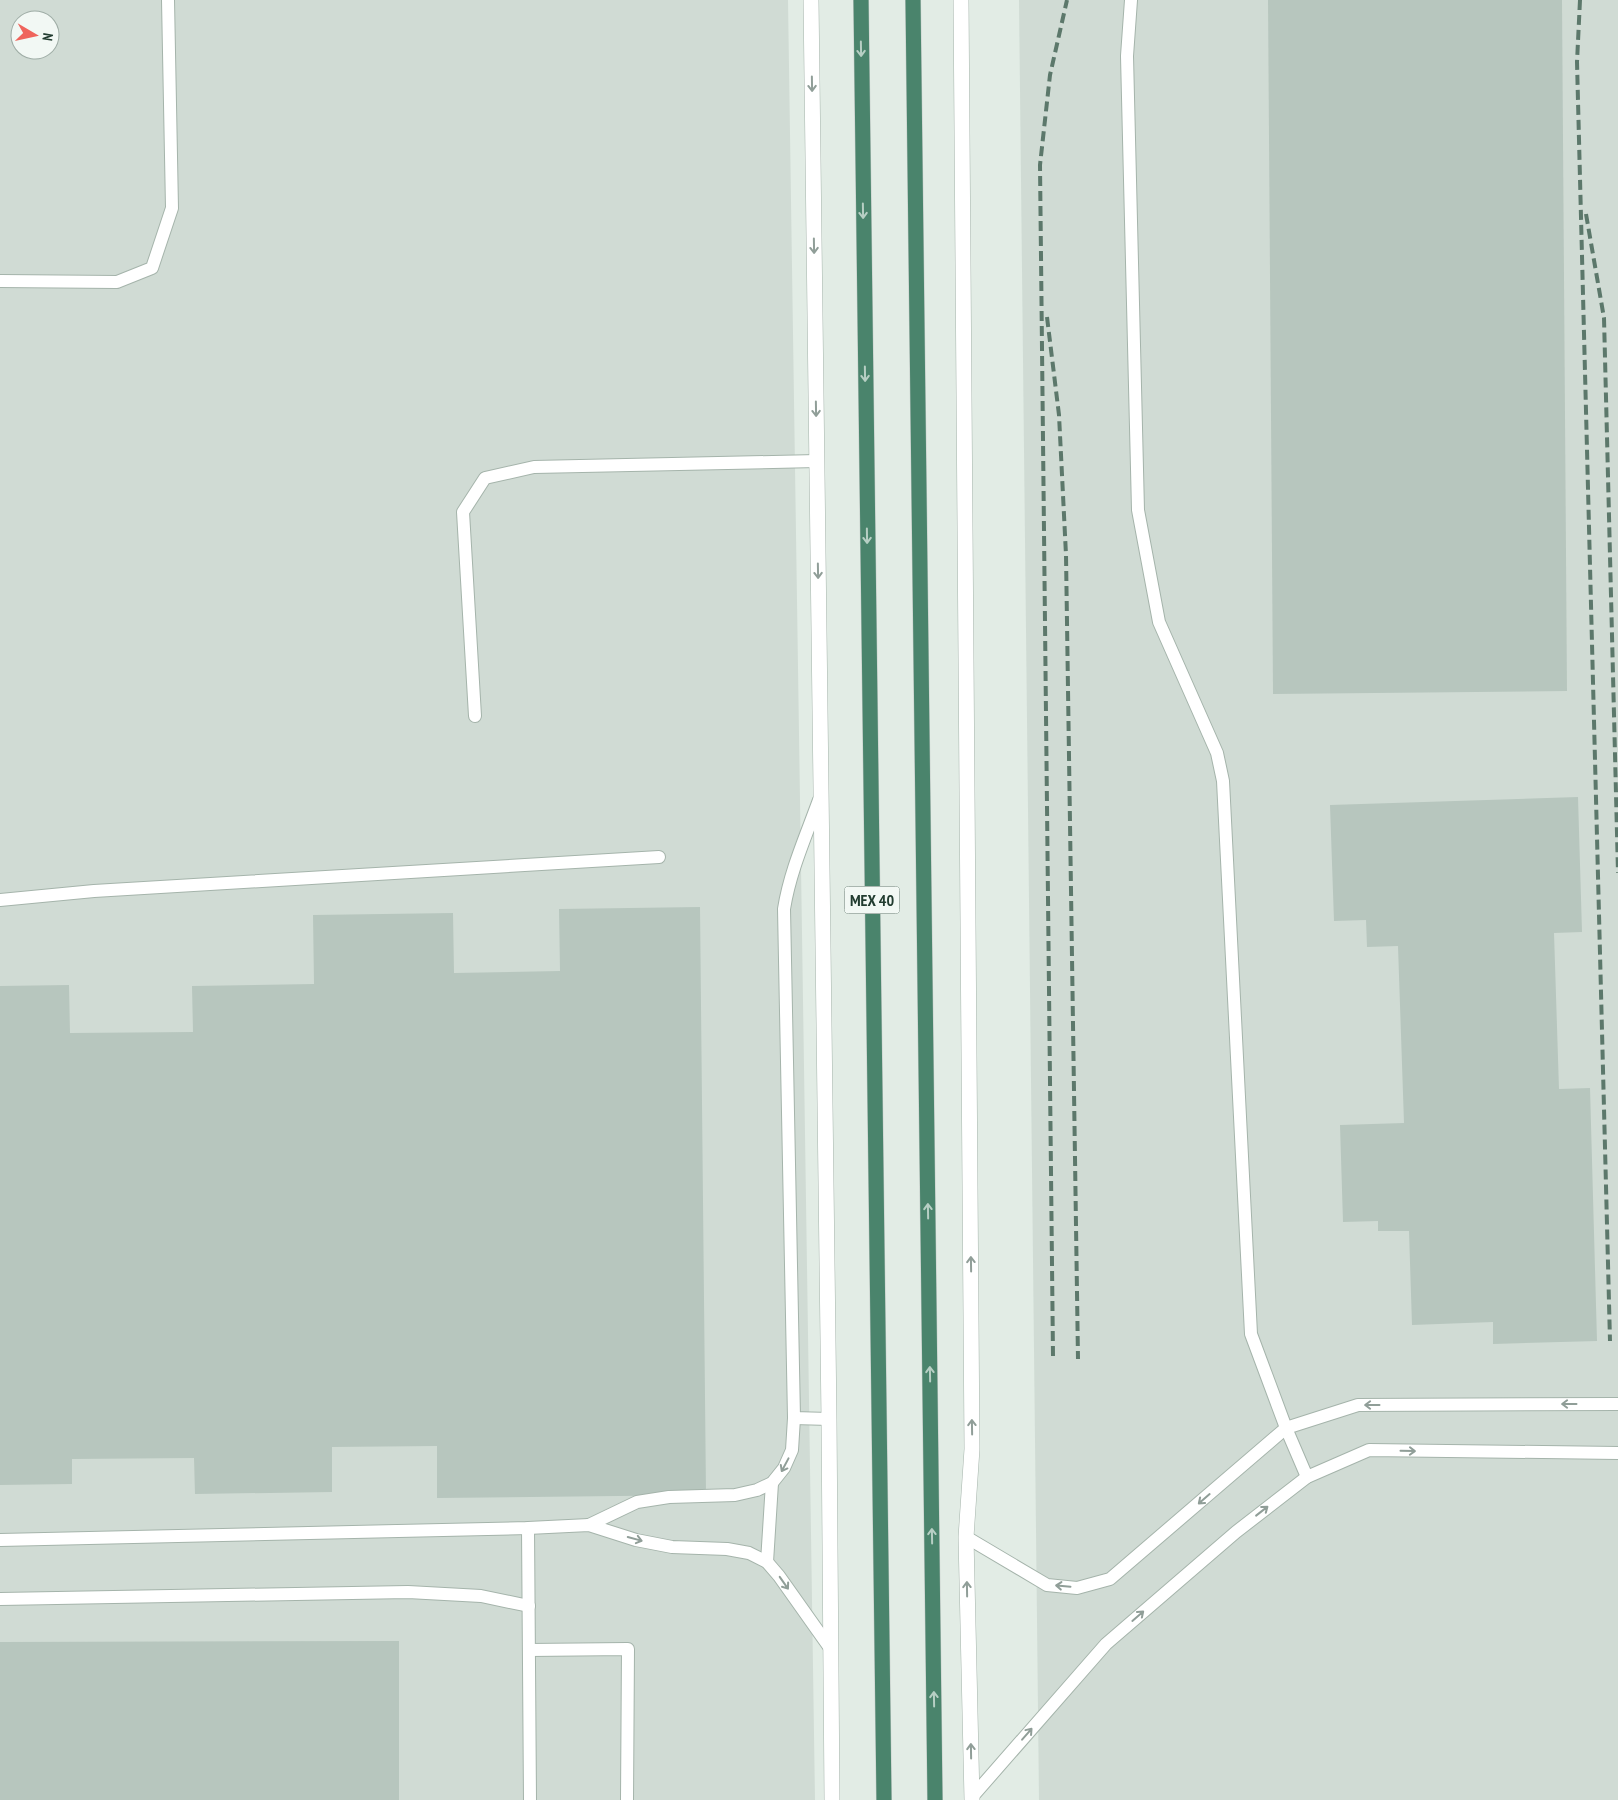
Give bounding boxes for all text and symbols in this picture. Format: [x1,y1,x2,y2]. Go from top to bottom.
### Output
north arrow [10,10,60,60]
text: N [38,32,57,42]
one-way arrow [856,40,866,56]
one-way arrow [807,75,817,91]
one-way arrow [858,202,868,219]
one-way arrow [809,238,819,254]
one-way arrow [860,365,870,381]
one-way arrow [811,400,821,416]
one-way arrow [863,528,872,544]
one-way arrow [813,562,823,579]
road number: MEX 40 [844,886,900,914]
one-way arrow [923,1204,933,1220]
one-way arrow [966,1256,976,1272]
one-way arrow [925,1366,935,1382]
one-way arrow [1562,1399,1578,1409]
one-way arrow [1364,1400,1380,1410]
one-way arrow [967,1419,977,1435]
one-way arrow [1399,1446,1415,1456]
one-way arrow [779,1457,789,1471]
one-way arrow [1198,1493,1211,1504]
one-way arrow [1255,1506,1268,1517]
one-way arrow [927,1529,937,1545]
one-way arrow [627,1535,643,1545]
one-way arrow [779,1576,789,1590]
one-way arrow [963,1581,972,1597]
one-way arrow [1055,1582,1071,1591]
one-way arrow [1132,1611,1145,1622]
one-way arrow [929,1691,939,1708]
one-way arrow [1021,1728,1033,1741]
one-way arrow [966,1744,976,1760]

